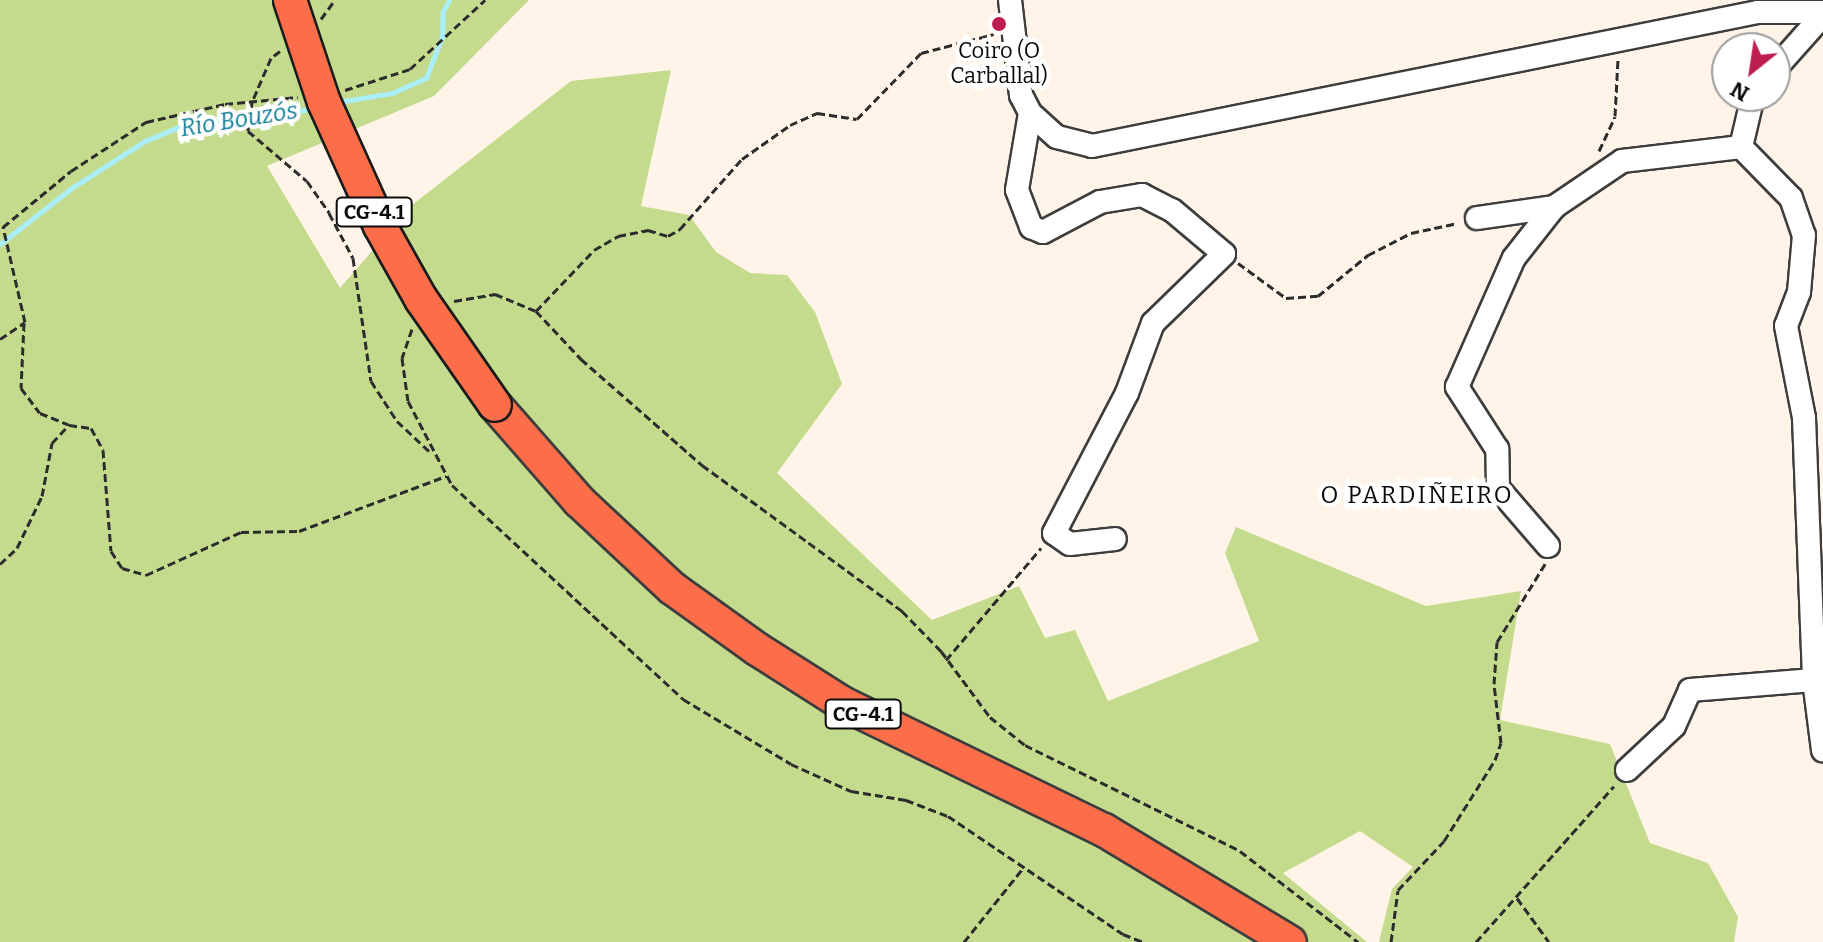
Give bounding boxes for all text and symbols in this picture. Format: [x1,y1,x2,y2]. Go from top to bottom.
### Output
marker: Coiro (O Carballal) [990,15,1008,33]
north arrow [1711,32,1791,112]
place label: Coiro (O Carballal) [950,37,1048,88]
text: N [1726,76,1754,107]
water label: Río Bouzós [178,97,300,143]
road number: CG-4.1 [334,196,414,228]
district label: O PARDIÑEIRO [1320,482,1514,510]
road number: CG-4.1 [823,698,903,730]

